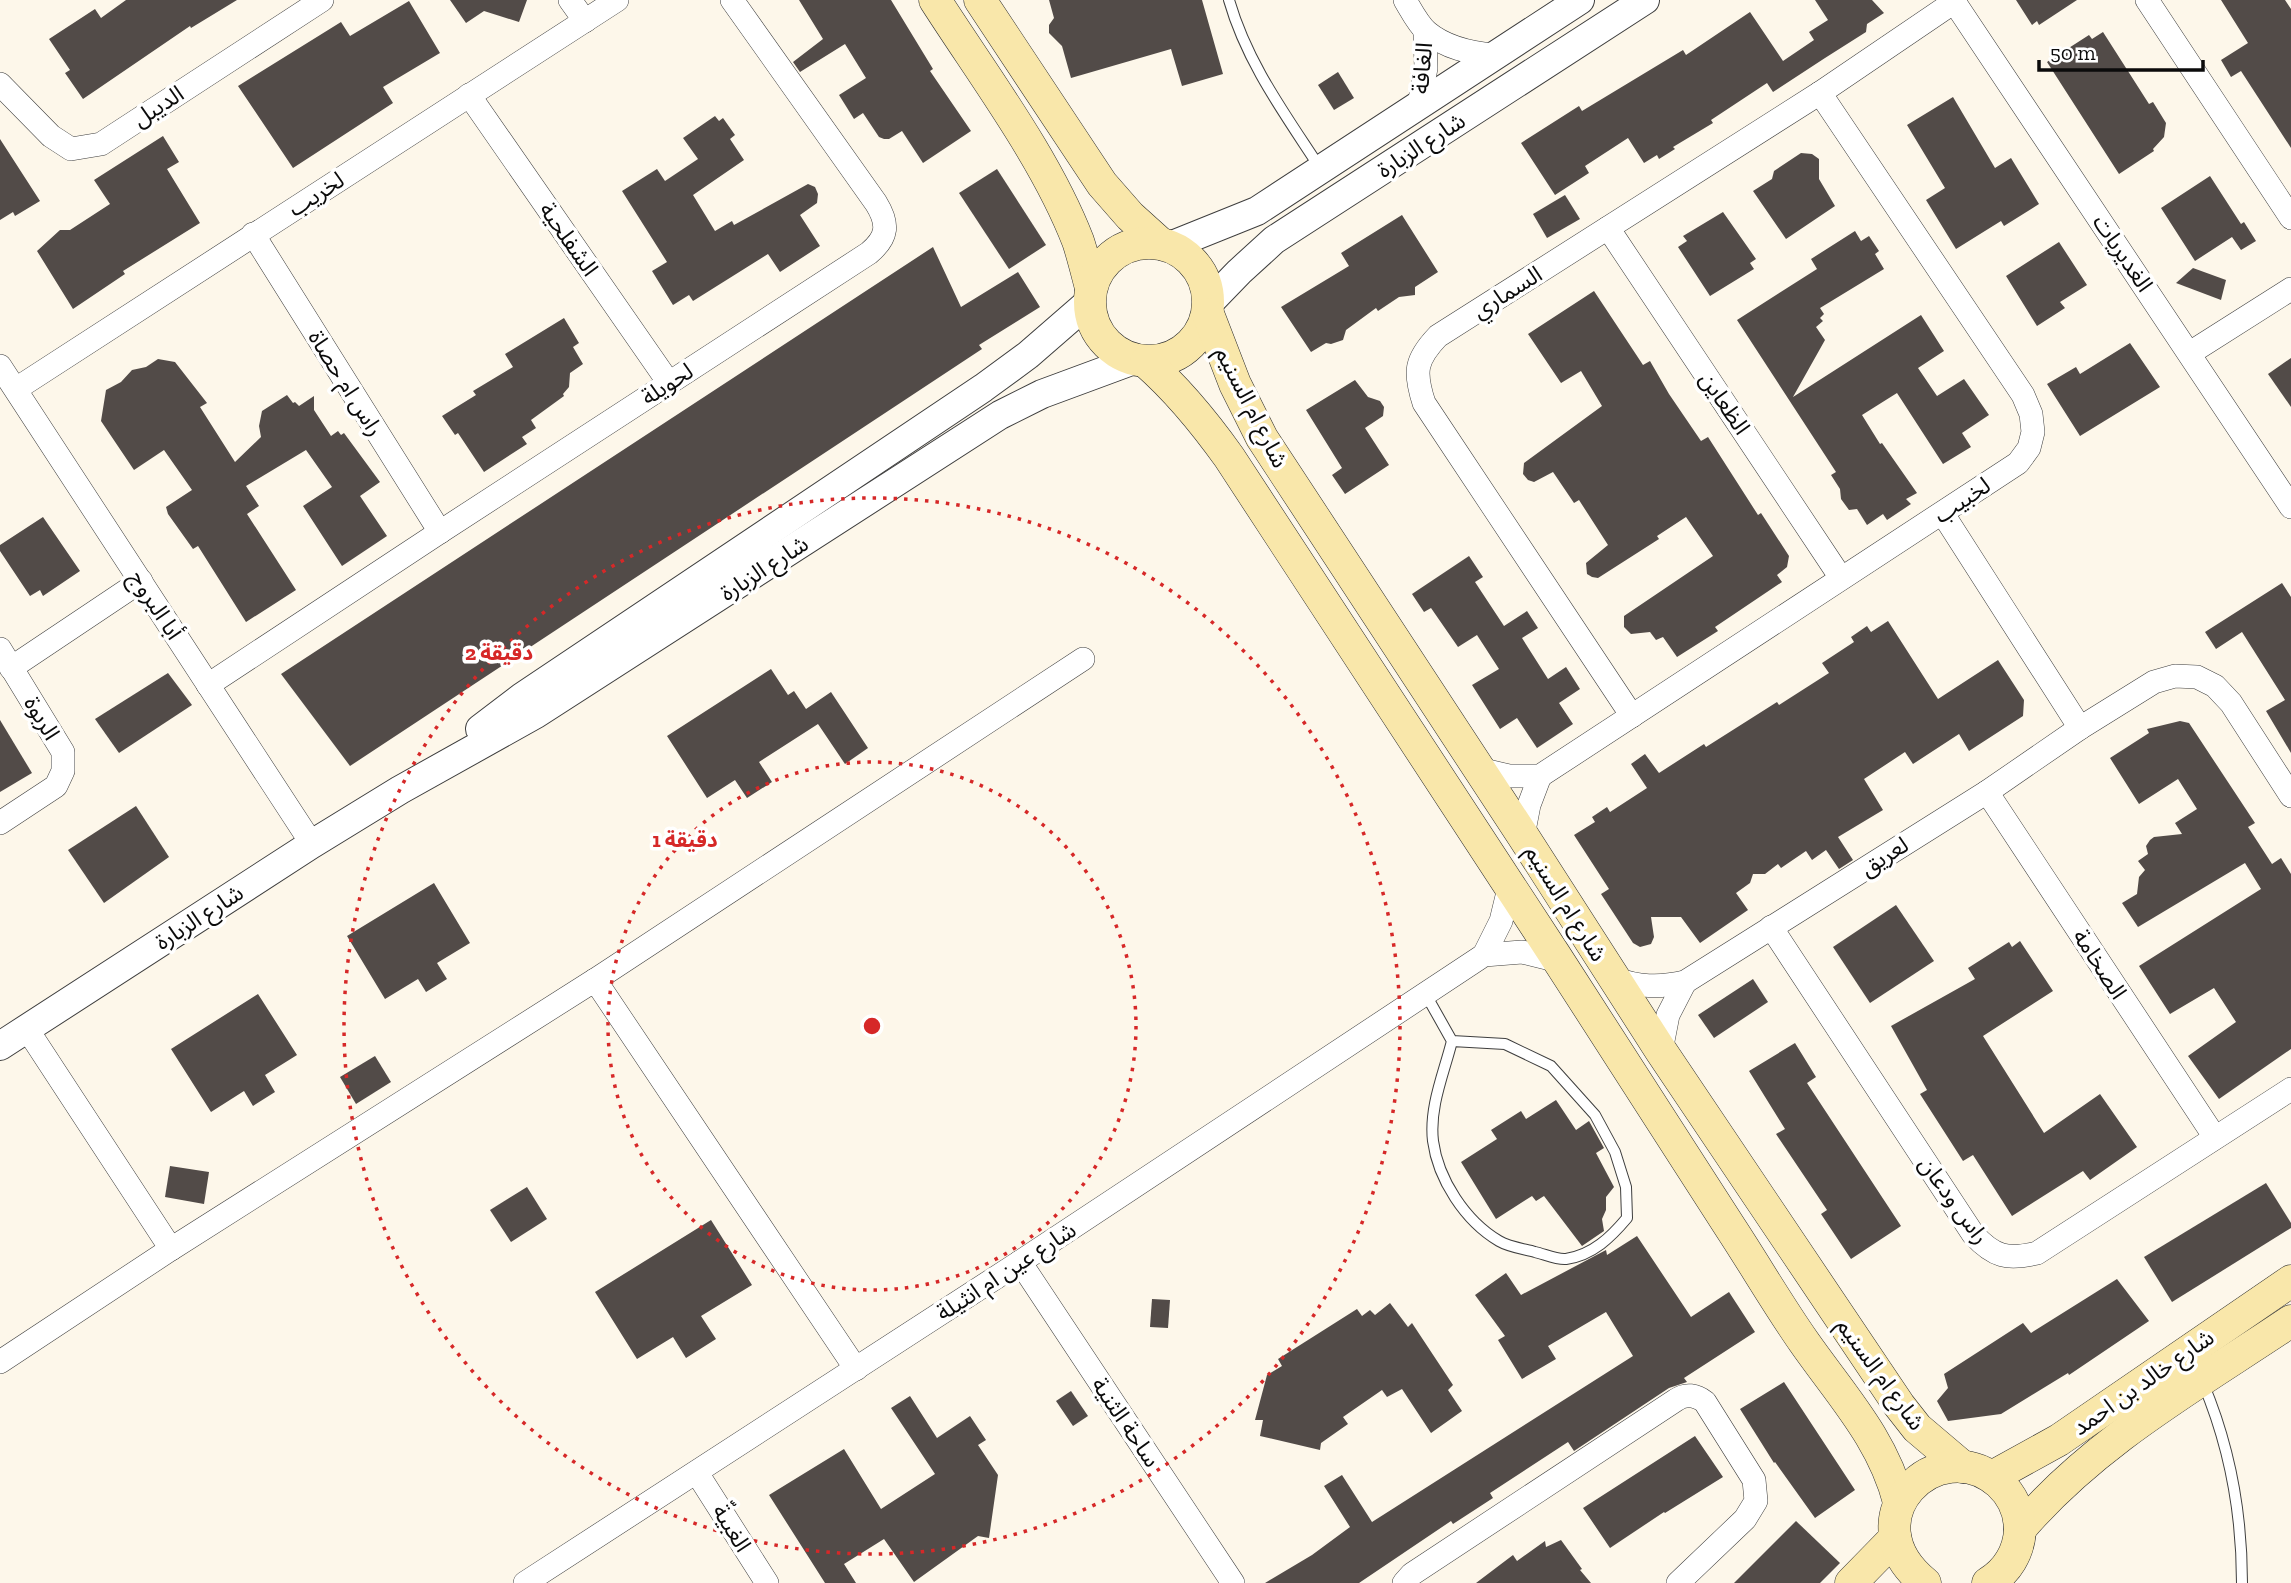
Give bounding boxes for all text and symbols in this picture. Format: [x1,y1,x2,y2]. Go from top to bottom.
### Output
scale bar [2039,28,2204,72]
text: 50 m [2050,40,2096,65]
street label: الغافة [1406,41,1438,95]
street label: الديبل [127,79,189,133]
street label: شارع الزبارة [1372,106,1472,186]
street label: لخريب [283,166,349,222]
street label: الشفلحية [534,197,604,281]
street label: الغديريات [2087,209,2159,297]
street label: السماري [1467,260,1549,327]
street label: راس ام حصاة [299,325,390,443]
street label: شارع ام السنيم [1206,342,1295,474]
street label: لحويلة [636,357,698,411]
street label: الظعاين [1694,366,1756,440]
street label: لخبيب [1928,471,1996,529]
street label: شارع الزبارة [715,529,815,609]
street label: أبا البروج [121,565,189,647]
text: 2 دقيقة [465,640,533,665]
street label: الربوة [18,691,66,745]
text: 1 دقيقة [652,827,718,852]
street label: لعريق [1855,830,1913,882]
street label: شارع ام السنيم [1516,839,1613,969]
street label: شارع الزبارة [150,878,250,958]
street label: الصخامة [2067,924,2133,1004]
centre of rings [860,1014,884,1038]
street label: راس ودعان [1913,1151,1995,1249]
street label: شارع عين ام انثيلة [931,1215,1083,1330]
street label: شارع ام السنيم [1828,1312,1931,1438]
street label: شارع خالد بن احمد [2067,1323,2221,1444]
street label: ساحة الثنية [1086,1372,1166,1472]
street label: الغبيةّ [707,1497,760,1557]

